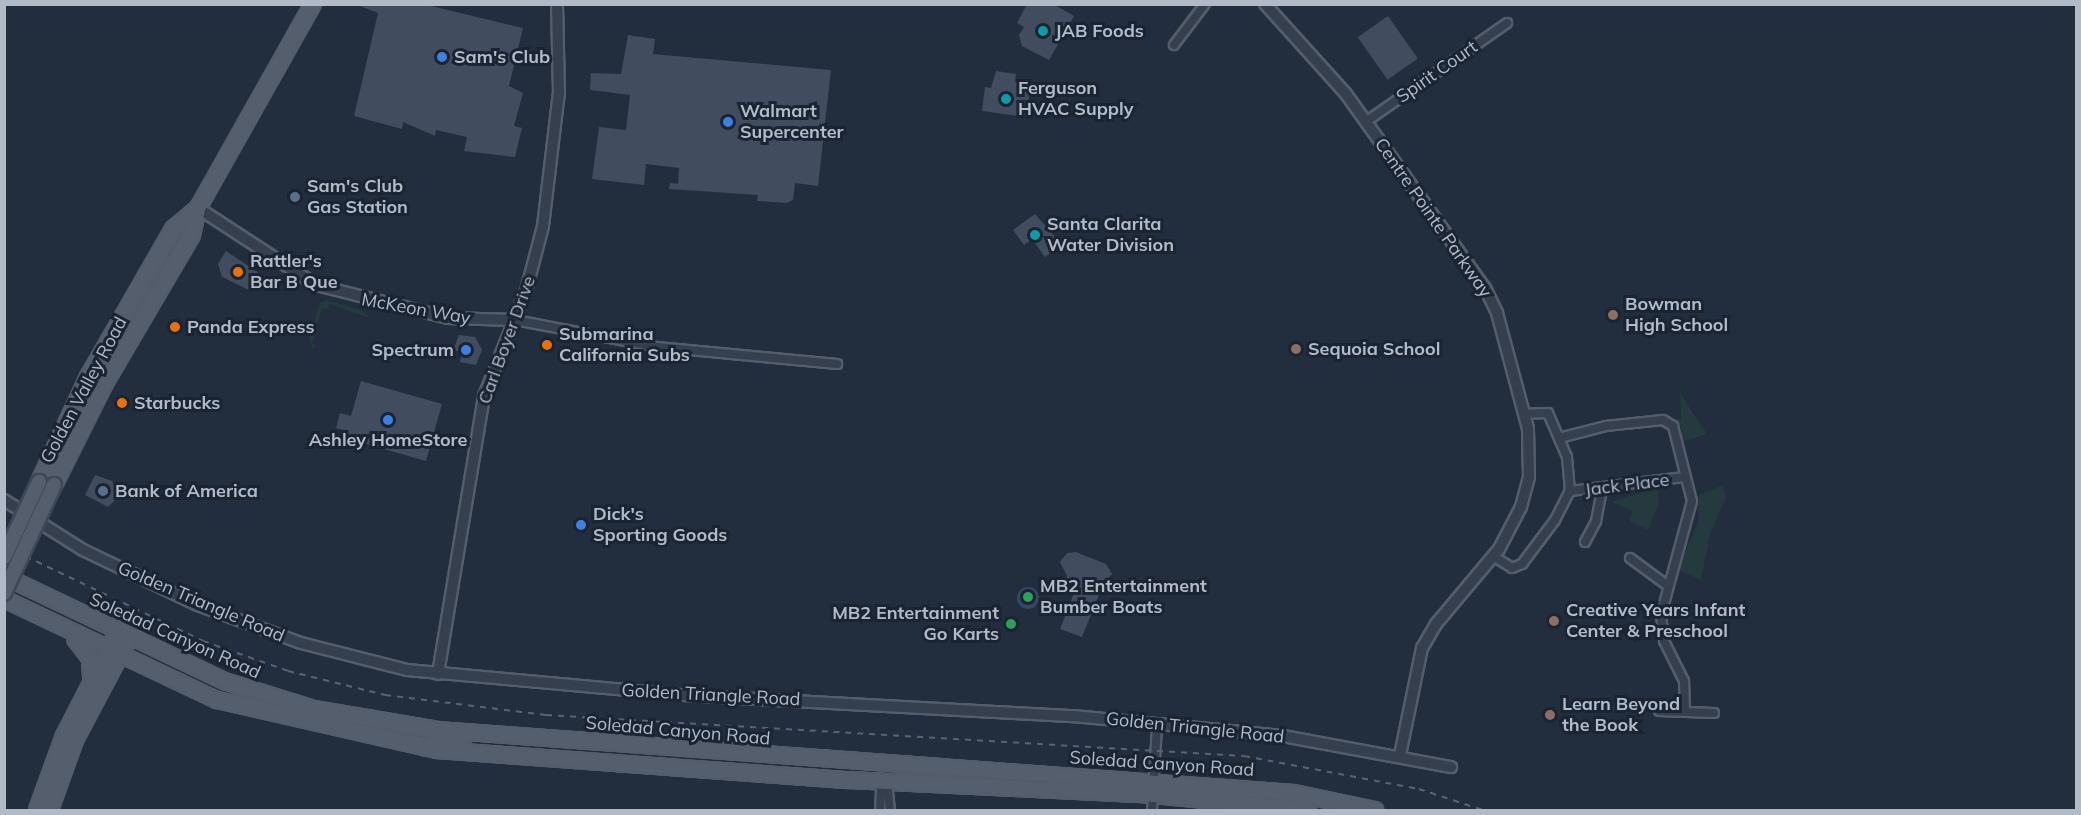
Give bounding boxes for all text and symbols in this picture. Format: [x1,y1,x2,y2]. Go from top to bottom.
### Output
place label: JAB Foods [1055,20,1144,42]
marker: JAB Foods [1036,24,1050,38]
street label: Spirit Court [1392,36,1482,108]
place label: Sam's Club [454,46,550,68]
marker: Sam's Club [435,50,449,64]
place label: Ferguson HVAC Supply [1018,78,1133,121]
marker: Ferguson HVAC Supply [999,92,1013,106]
place label: Walmart Supercenter [740,101,844,144]
marker: Walmart Supercenter [721,115,735,129]
street label: Centre Pointe Parkway [1370,134,1496,302]
place label: Sam's Club Gas Station [307,176,408,219]
marker: Sam's Club Gas Station [288,190,302,204]
place label: Santa Clarita Water Division [1047,214,1174,256]
marker: Santa Clarita Water Division [1028,228,1042,242]
place label: Rattler's Bar B Que [250,251,338,294]
marker: Rattler's Bar B Que [231,265,245,279]
street label: Carl Boyer Drive [474,273,540,407]
street label: McKeon Way [360,289,472,329]
place label: Bowman High School [1625,294,1728,336]
marker: Bowman High School [1606,308,1620,322]
street label: Golden Valley Road [36,313,132,467]
place label: Panda Express [187,316,314,338]
marker: Panda Express [168,320,182,334]
place label: Submarina California Subs [559,324,690,366]
marker: Submarina California Subs [540,338,554,352]
place label: Sequoia School [1308,338,1440,360]
place label: Spectrum [371,339,454,361]
marker: Sequoia School [1289,342,1303,356]
marker: Spectrum [459,343,473,357]
place label: Starbucks [134,392,220,414]
marker: Starbucks [115,396,129,410]
marker: Ashley HomeStore [381,413,395,427]
place label: Ashley HomeStore [309,429,467,451]
street label: Jack Place [1584,469,1670,501]
place label: Bank of America [115,480,258,502]
marker: Bank of America [96,484,110,498]
place label: Dick's Sporting Goods [593,504,727,546]
marker: Dick's Sporting Goods [574,518,588,532]
street label: Golden Triangle Road [114,557,288,647]
place label: MB2 Entertainment Bumber Boats [1040,576,1207,618]
street label: Soledad Canyon Road [86,589,264,683]
marker: MB2 Entertainment Bumber Boats [1021,590,1035,604]
place label: Creative Years Infant Center & Preschool [1566,600,1745,642]
place label: MB2 Entertainment Go Karts [832,603,999,646]
marker: Creative Years Infant Center & Preschool [1547,614,1561,628]
marker: MB2 Entertainment Go Karts [1004,617,1018,631]
street label: Golden Triangle Road [621,680,801,710]
place label: Learn Beyond the Book [1562,694,1680,736]
street label: Golden Triangle Road [1105,708,1285,748]
marker: Learn Beyond the Book [1543,708,1557,722]
street label: Soledad Canyon Road [585,712,771,750]
street label: Soledad Canyon Road [1069,747,1255,781]

